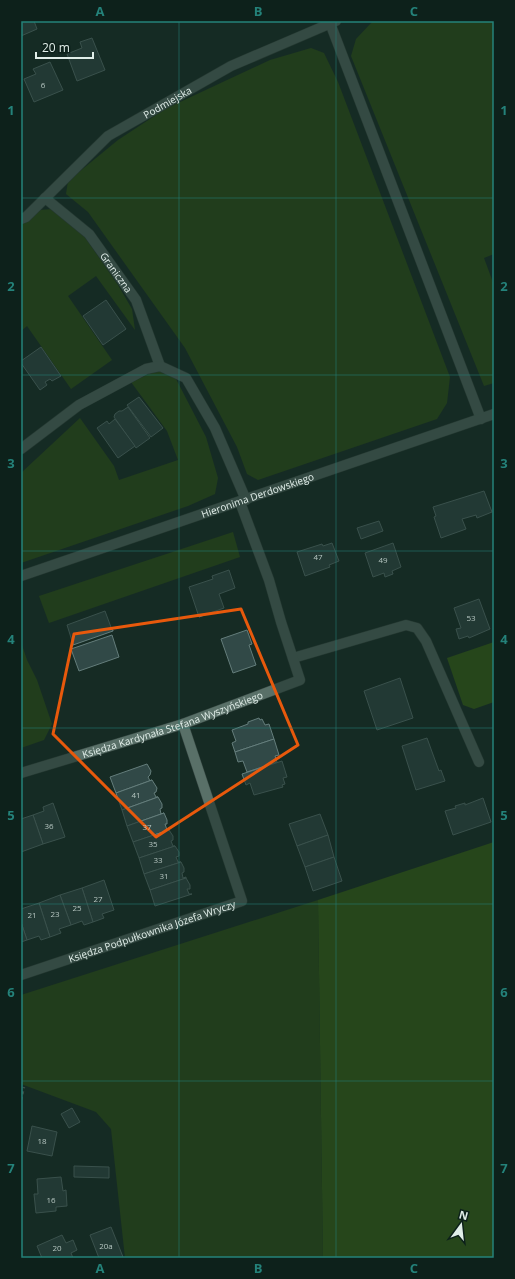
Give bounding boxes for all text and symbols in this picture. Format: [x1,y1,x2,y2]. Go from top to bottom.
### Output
text: A [96,2,105,20]
text: B [254,2,263,20]
text: C [410,2,418,20]
scale bar [36,34,93,60]
text: 20 m [42,39,70,56]
house number: 6 [41,79,46,90]
street label: Podmiejska [141,83,194,122]
text: 1 [7,101,15,119]
text: 1 [500,101,508,119]
street label: Graniczna [97,249,136,296]
text: 2 [7,277,15,295]
text: 2 [500,277,508,295]
text: 3 [7,454,15,472]
text: 3 [500,454,508,472]
street label: Hieronima Derdowskiego [199,469,316,521]
house number: 47 [313,551,323,562]
house number: 49 [378,554,388,565]
house number: 53 [466,612,476,623]
text: 4 [7,630,15,648]
text: 4 [500,630,508,648]
street label: Księdza Kardynała Stefana Wyszyńskiego [80,688,265,761]
house number: 41 [131,789,141,800]
text: 5 [7,806,15,824]
text: 5 [500,806,508,824]
house number: 36 [44,820,54,831]
house number: 37 [142,821,152,832]
house number: 35 [148,838,158,849]
house number: 33 [153,854,163,865]
house number: 31 [159,870,169,881]
house number: 27 [93,893,103,904]
street label: Księdza Podpułkownika Józefa Wryczy [66,896,238,966]
house number: 25 [72,902,82,913]
house number: 23 [50,908,60,919]
house number: 21 [27,909,37,920]
text: 6 [7,983,15,1001]
text: 6 [500,983,508,1001]
house number: 18 [37,1135,47,1146]
text: 7 [7,1159,15,1177]
text: 7 [500,1159,508,1177]
house number: 16 [46,1194,56,1205]
north arrow [441,1205,481,1245]
text: N [457,1206,470,1223]
house number: 20a [99,1240,113,1251]
house number: 20 [52,1242,62,1253]
text: A [96,1259,105,1277]
text: B [254,1259,263,1277]
text: C [410,1259,418,1277]

